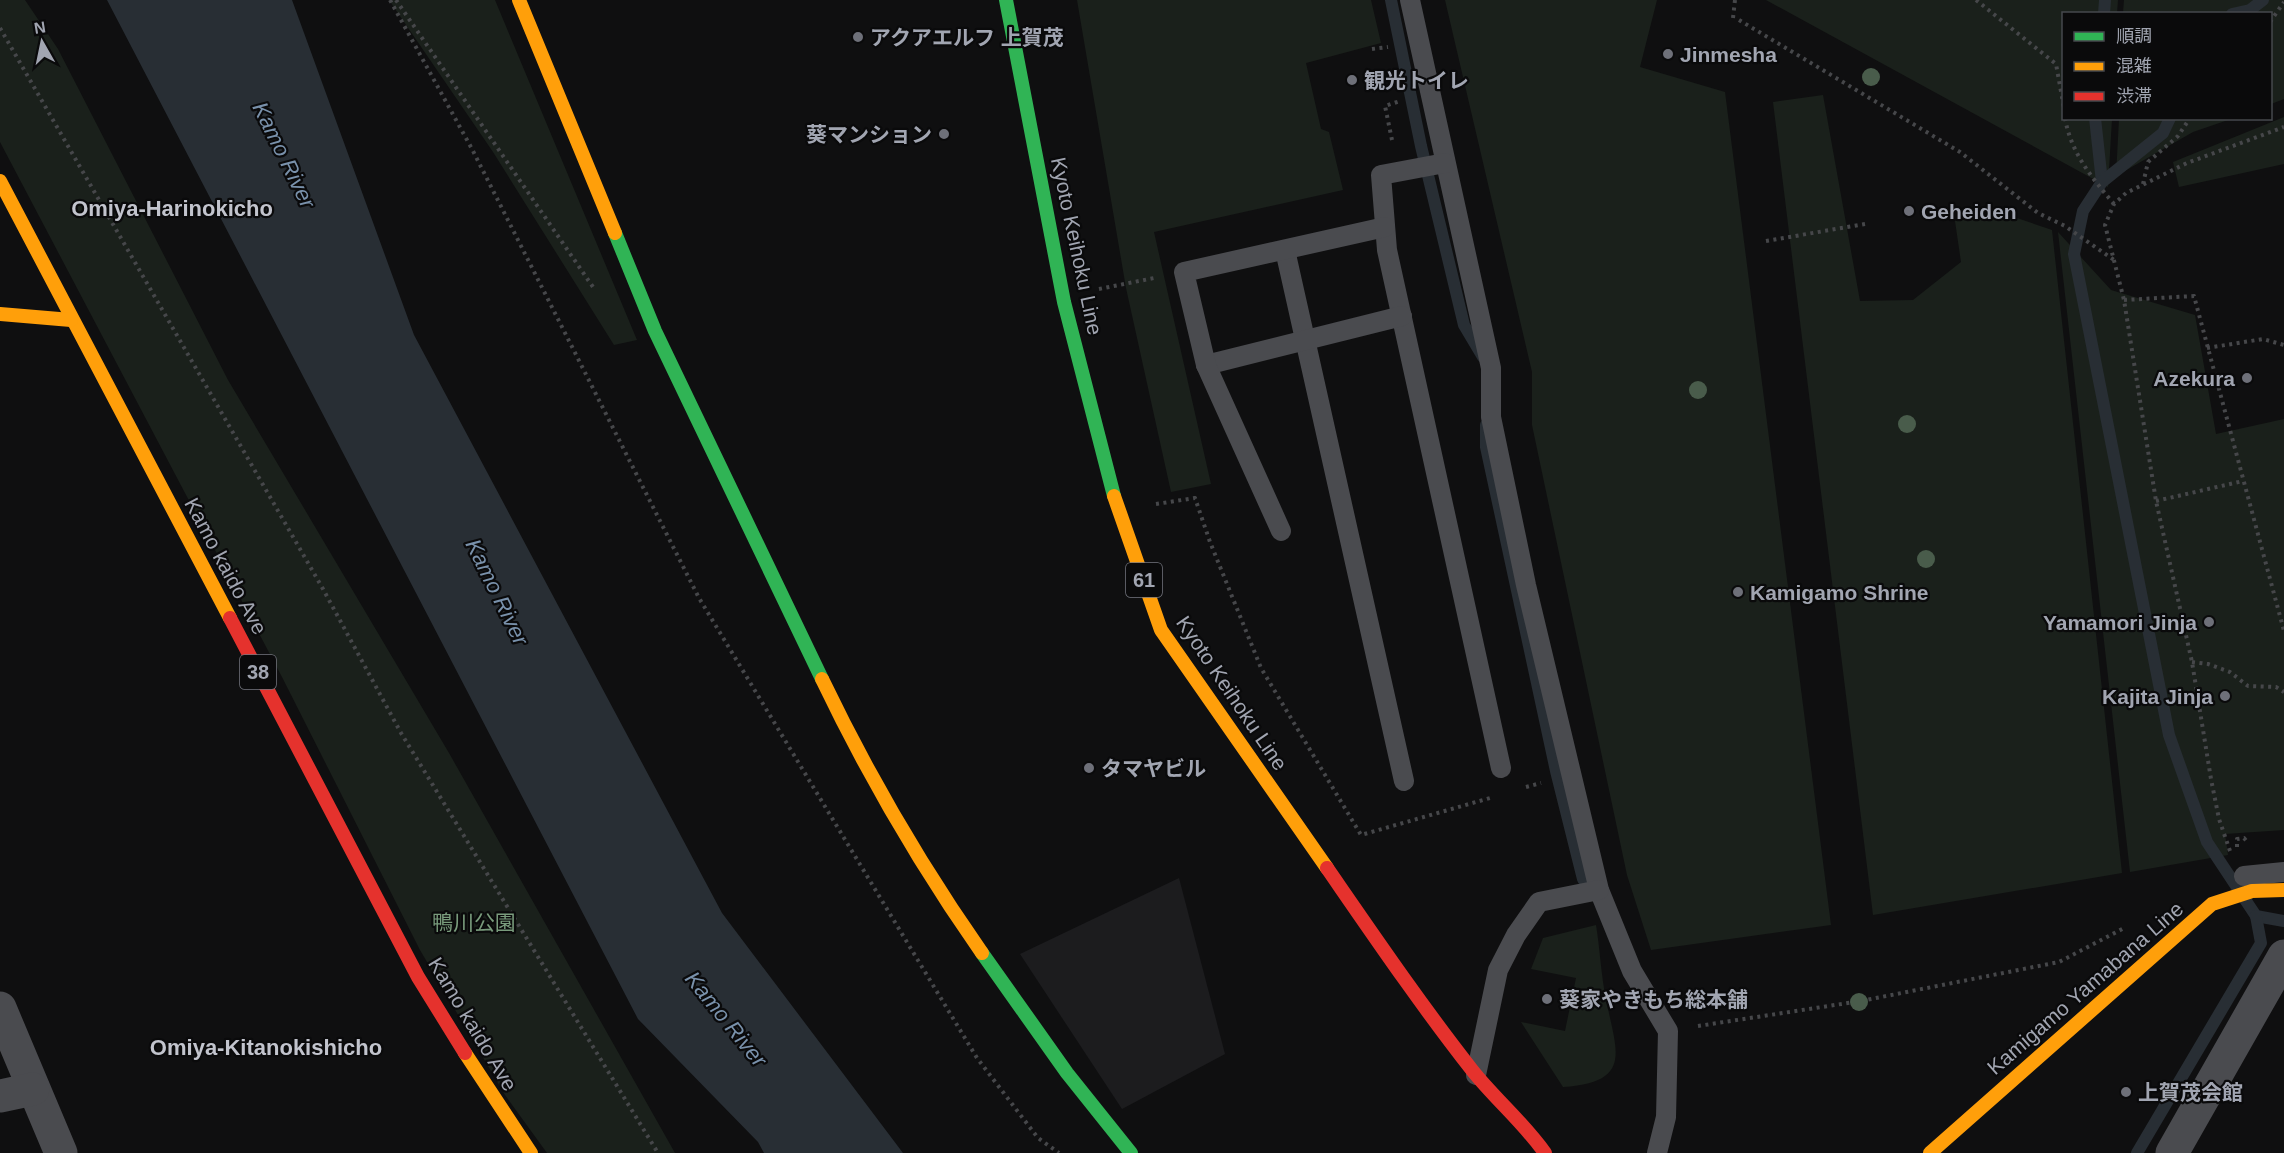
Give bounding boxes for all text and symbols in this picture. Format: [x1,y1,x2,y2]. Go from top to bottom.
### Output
north arrow [12,12,72,72]
legend [2062,12,2272,120]
text: N [33,18,47,37]
place label: アクアエルフ 上賀茂 [870,26,1064,49]
text: 順調 [2116,26,2152,46]
marker: アクアエルフ 上賀茂 [851,30,865,44]
place label: Jinmesha [1680,43,1777,66]
marker: Jinmesha [1661,47,1675,61]
text: 混雑 [2116,56,2152,76]
place label: 観光トイレ [1364,69,1469,92]
marker: 観光トイレ [1345,73,1359,87]
text: 渋滞 [2116,86,2152,106]
water label: Kamo River [248,98,321,214]
place label: 葵マンション [806,123,932,146]
marker: 葵マンション [937,127,951,141]
street label: Kyoto Keihoku Line [1047,155,1107,337]
district label: Omiya-Harinokicho [71,196,273,221]
place label: Geheiden [1921,200,2017,223]
marker: Geheiden [1902,204,1916,218]
place label: Azekura [2153,367,2235,390]
marker: Azekura [2240,371,2254,385]
street label: Kamo kaido Ave [180,494,272,638]
water label: Kamo River [461,535,534,651]
road number: 61 [1126,563,1162,597]
place label: Kamigamo Shrine [1750,581,1929,604]
marker: Kamigamo Shrine [1731,585,1745,599]
place label: Yamamori Jinja [2043,611,2197,634]
street label: Kyoto Keihoku Line [1172,612,1292,774]
marker: Yamamori Jinja [2202,615,2216,629]
road number: 38 [240,655,276,689]
place label: Kajita Jinja [2102,685,2213,708]
marker: Kajita Jinja [2218,689,2232,703]
place label: タマヤビル [1101,757,1206,780]
marker: タマヤビル [1082,761,1096,775]
street label: Kamigamo Yamabana Line [1983,897,2187,1079]
park label: 鴨川公園 [432,911,516,934]
street label: Kamo kaido Ave [424,953,522,1095]
water label: Kamo River [680,966,773,1073]
place label: 葵家やきもち総本舗 [1559,988,1748,1011]
marker: 葵家やきもち総本舗 [1540,992,1554,1006]
district label: Omiya-Kitanokishicho [150,1035,382,1060]
place label: 上賀茂会館 [2138,1081,2243,1104]
marker: 上賀茂会館 [2119,1085,2133,1099]

